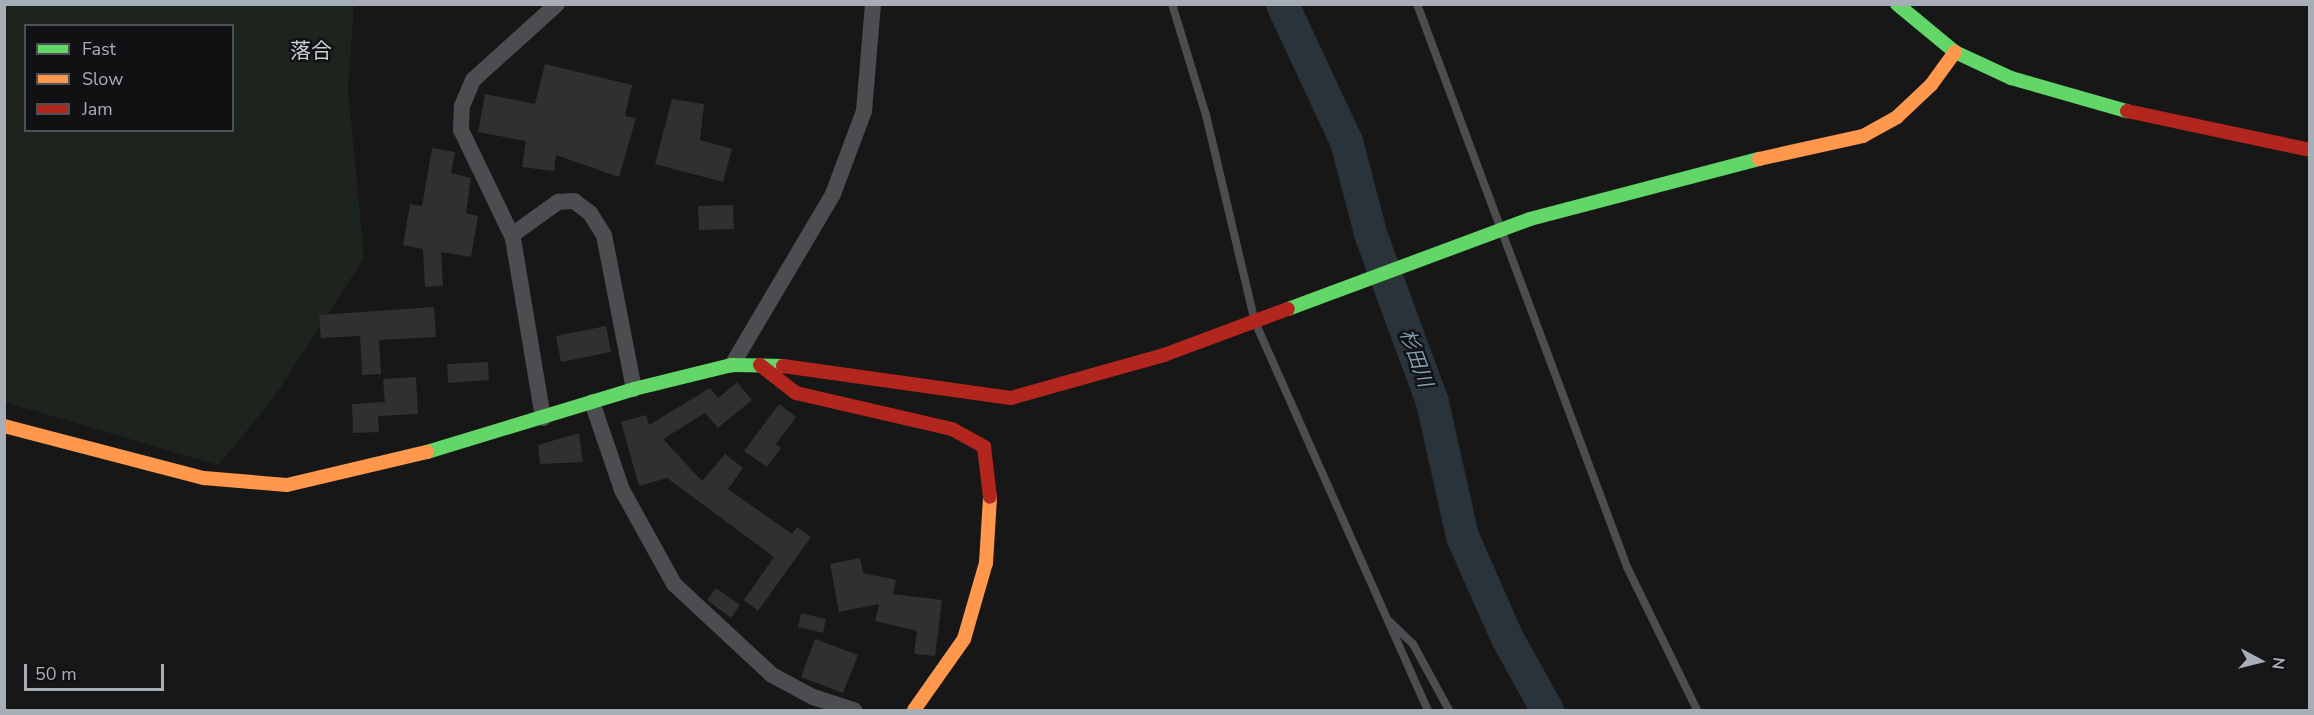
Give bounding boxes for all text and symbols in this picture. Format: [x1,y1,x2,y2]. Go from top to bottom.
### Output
legend [24,24,234,132]
text: Fast [82,37,116,61]
district label: 落合 [290,38,332,64]
text: Slow [82,67,123,91]
text: Jam [82,97,113,121]
water label: 杉田川 [1394,326,1438,390]
north arrow [2230,631,2290,691]
scale bar [27,652,166,690]
text: N [2266,656,2290,670]
text: 50 m [35,662,77,686]

